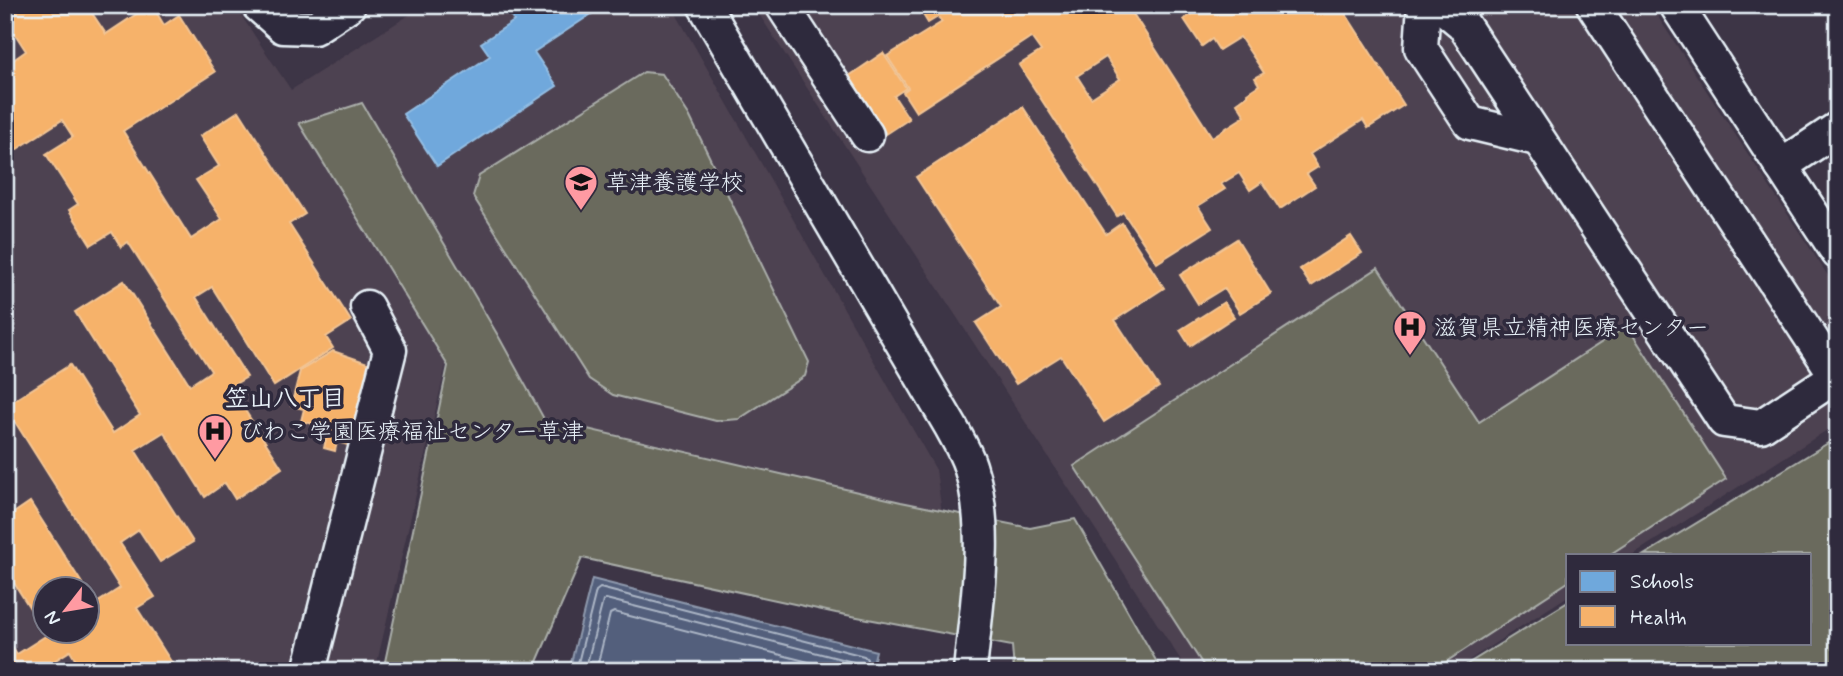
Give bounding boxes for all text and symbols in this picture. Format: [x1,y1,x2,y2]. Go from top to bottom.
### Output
school or university icon: 草津養護学校 [562,163,600,212]
place label: 草津養護学校 [606,169,744,199]
hospital icon: 滋賀県立精神医療センター [1391,308,1429,357]
place label: 滋賀県立精神医療センター [1434,314,1709,344]
district label: 笠山八丁目 [225,384,345,415]
hospital icon: びわこ学園医療福祉センター草津 [196,412,234,461]
place label: びわこ学園医療福祉センター草津 [240,418,584,448]
legend [1566,554,1812,644]
text: Schools [1630,568,1694,596]
north arrow [32,574,102,644]
text: Health [1630,604,1687,632]
text: N [39,606,67,630]

